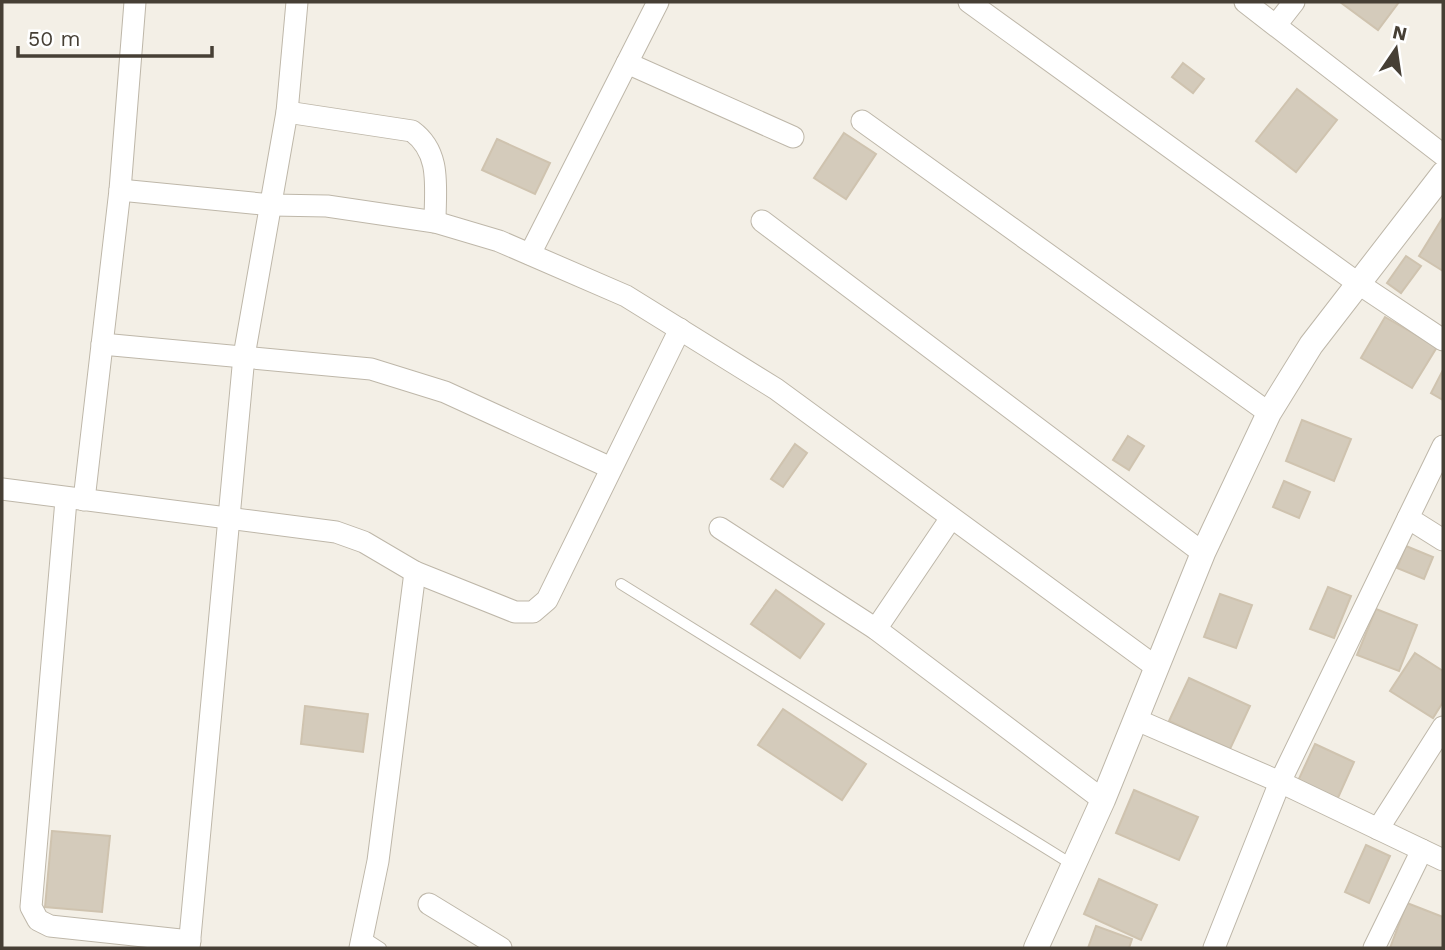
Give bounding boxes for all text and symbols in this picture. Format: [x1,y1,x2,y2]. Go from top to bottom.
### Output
scale bar [18,14,212,58]
north arrow [1361,14,1431,84]
text: N [1390,20,1409,46]
text: 50 m [28,26,80,51]

